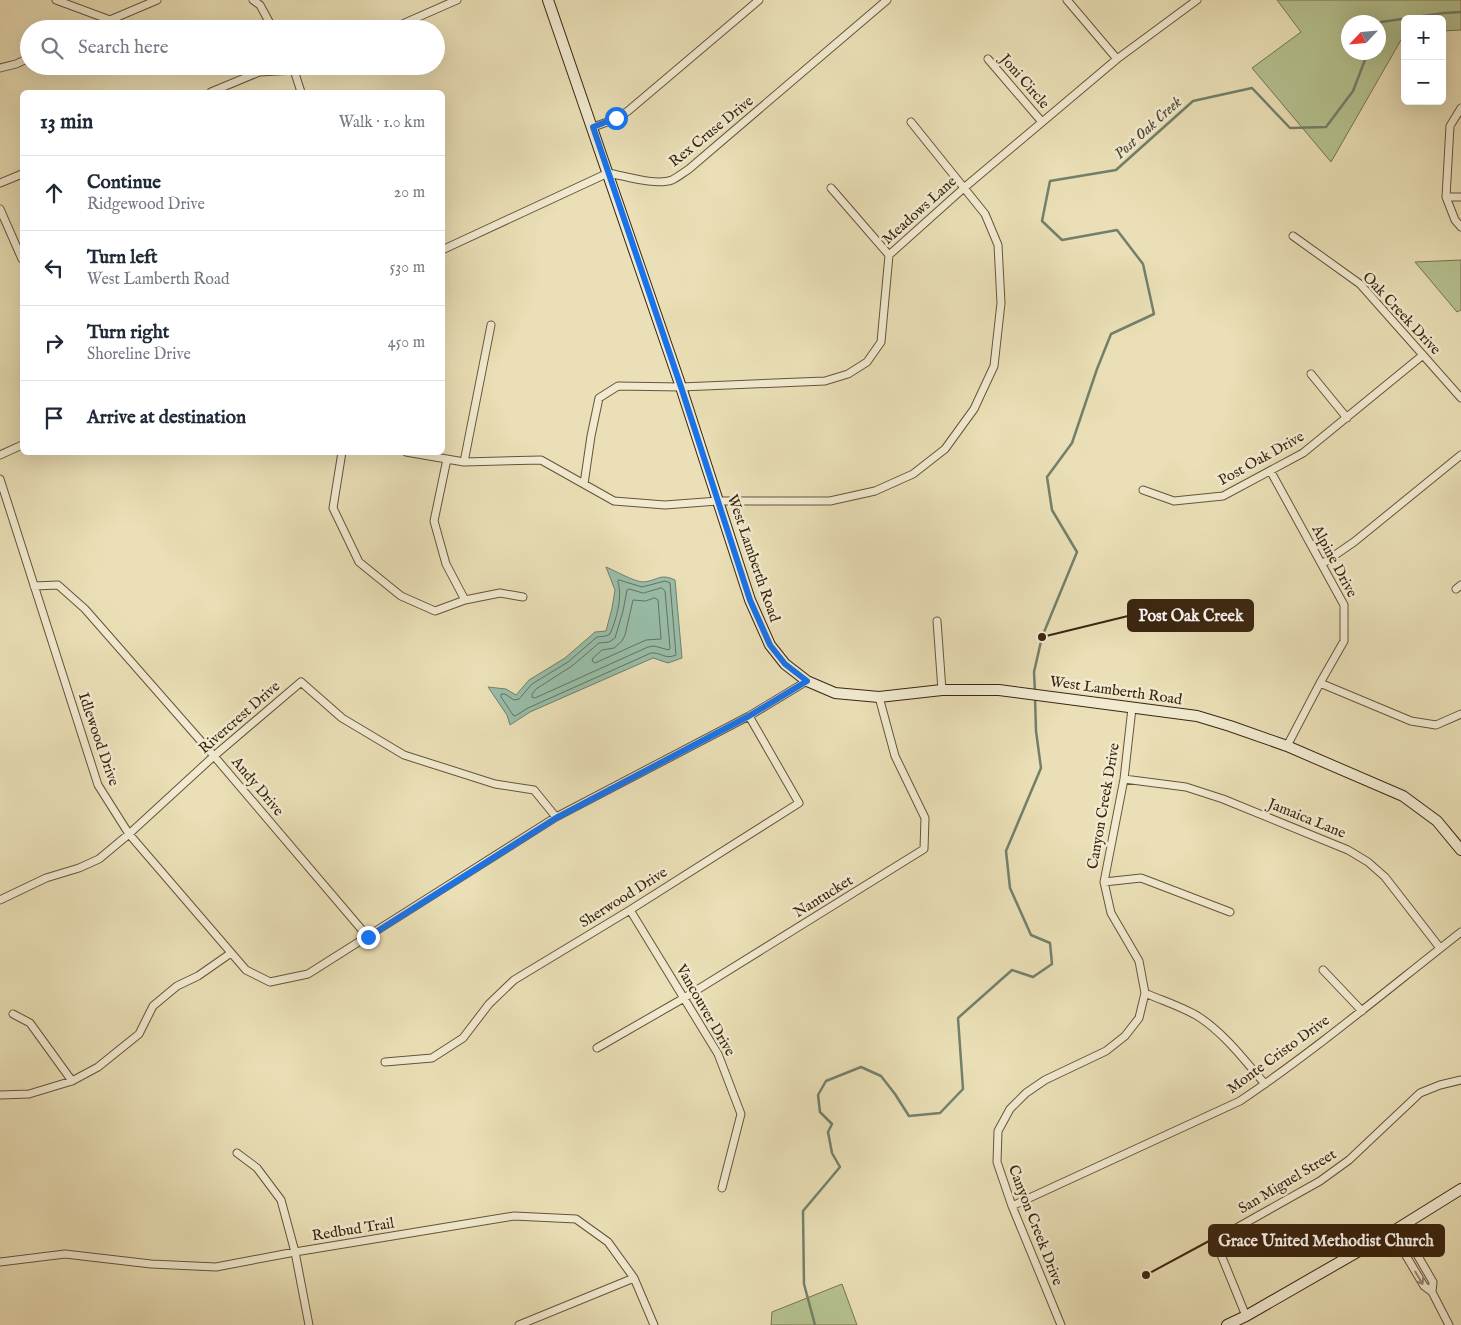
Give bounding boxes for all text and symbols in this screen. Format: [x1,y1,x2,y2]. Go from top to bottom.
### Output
north arrow [1341,15,1386,60]
map controls [1401,15,1446,105]
button: + [1401,15,1446,60]
search box [20,20,445,75]
icon: search [38,34,66,62]
text: Search here [78,36,169,60]
street label: Joni Circle [994,48,1054,113]
button: − [1401,60,1446,105]
street label: Rex Cruse Drive [665,91,757,171]
water label: Post Oak Creek [1110,92,1187,164]
route start [605,107,628,130]
text: 13 min [40,109,93,136]
text: Walk · 1.0 km [339,113,425,133]
text: Continue [87,171,161,195]
street label: Meadows Lane [878,172,961,249]
icon: ahead [40,179,68,207]
text: 20 m [394,183,425,203]
text: Ridgewood Drive [87,195,205,215]
text: Turn left [87,246,158,270]
icon: left [40,254,68,282]
text: 530 m [390,258,425,278]
street label: Oak Creek Drive [1358,268,1445,359]
text: West Lamberth Road [87,270,229,290]
text: Turn right [87,321,169,345]
icon: right [40,329,68,357]
text: 450 m [388,333,425,353]
text: Shoreline Drive [87,345,191,365]
icon: arrive [40,404,68,432]
text: Arrive at destination [87,406,246,430]
street label: Post Oak Drive [1215,427,1308,490]
street label: West Lamberth Road [723,492,785,625]
street label: Alpine Drive [1307,521,1362,601]
callout: Post Oak Creek [1128,600,1253,631]
text: Post Oak Creek [1139,607,1244,627]
street label: West Lamberth Road [1048,672,1184,709]
street label: Rivercrest Drive [195,677,284,758]
street label: Idlewood Drive [74,690,123,788]
street label: Canyon Creek Drive [1083,741,1124,871]
street label: Andy Drive [227,752,288,820]
street label: Jamaica Lane [1263,793,1349,843]
street label: Sherwood Drive [576,863,671,932]
street label: Nantucket [790,871,856,922]
route end [357,926,380,949]
street label: Vancouver Drive [671,960,740,1060]
street label: Monte Cristo Drive [1223,1011,1333,1098]
street label: San Miguel Street [1235,1145,1340,1218]
street label: Canyon Creek Drive [1004,1162,1067,1288]
street label: Redbud Trail [311,1213,396,1245]
callout: Grace United Methodist Church [1209,1225,1444,1256]
text: Grace United Methodist Church [1218,1232,1434,1252]
one-way arrow [1415,1271,1425,1285]

